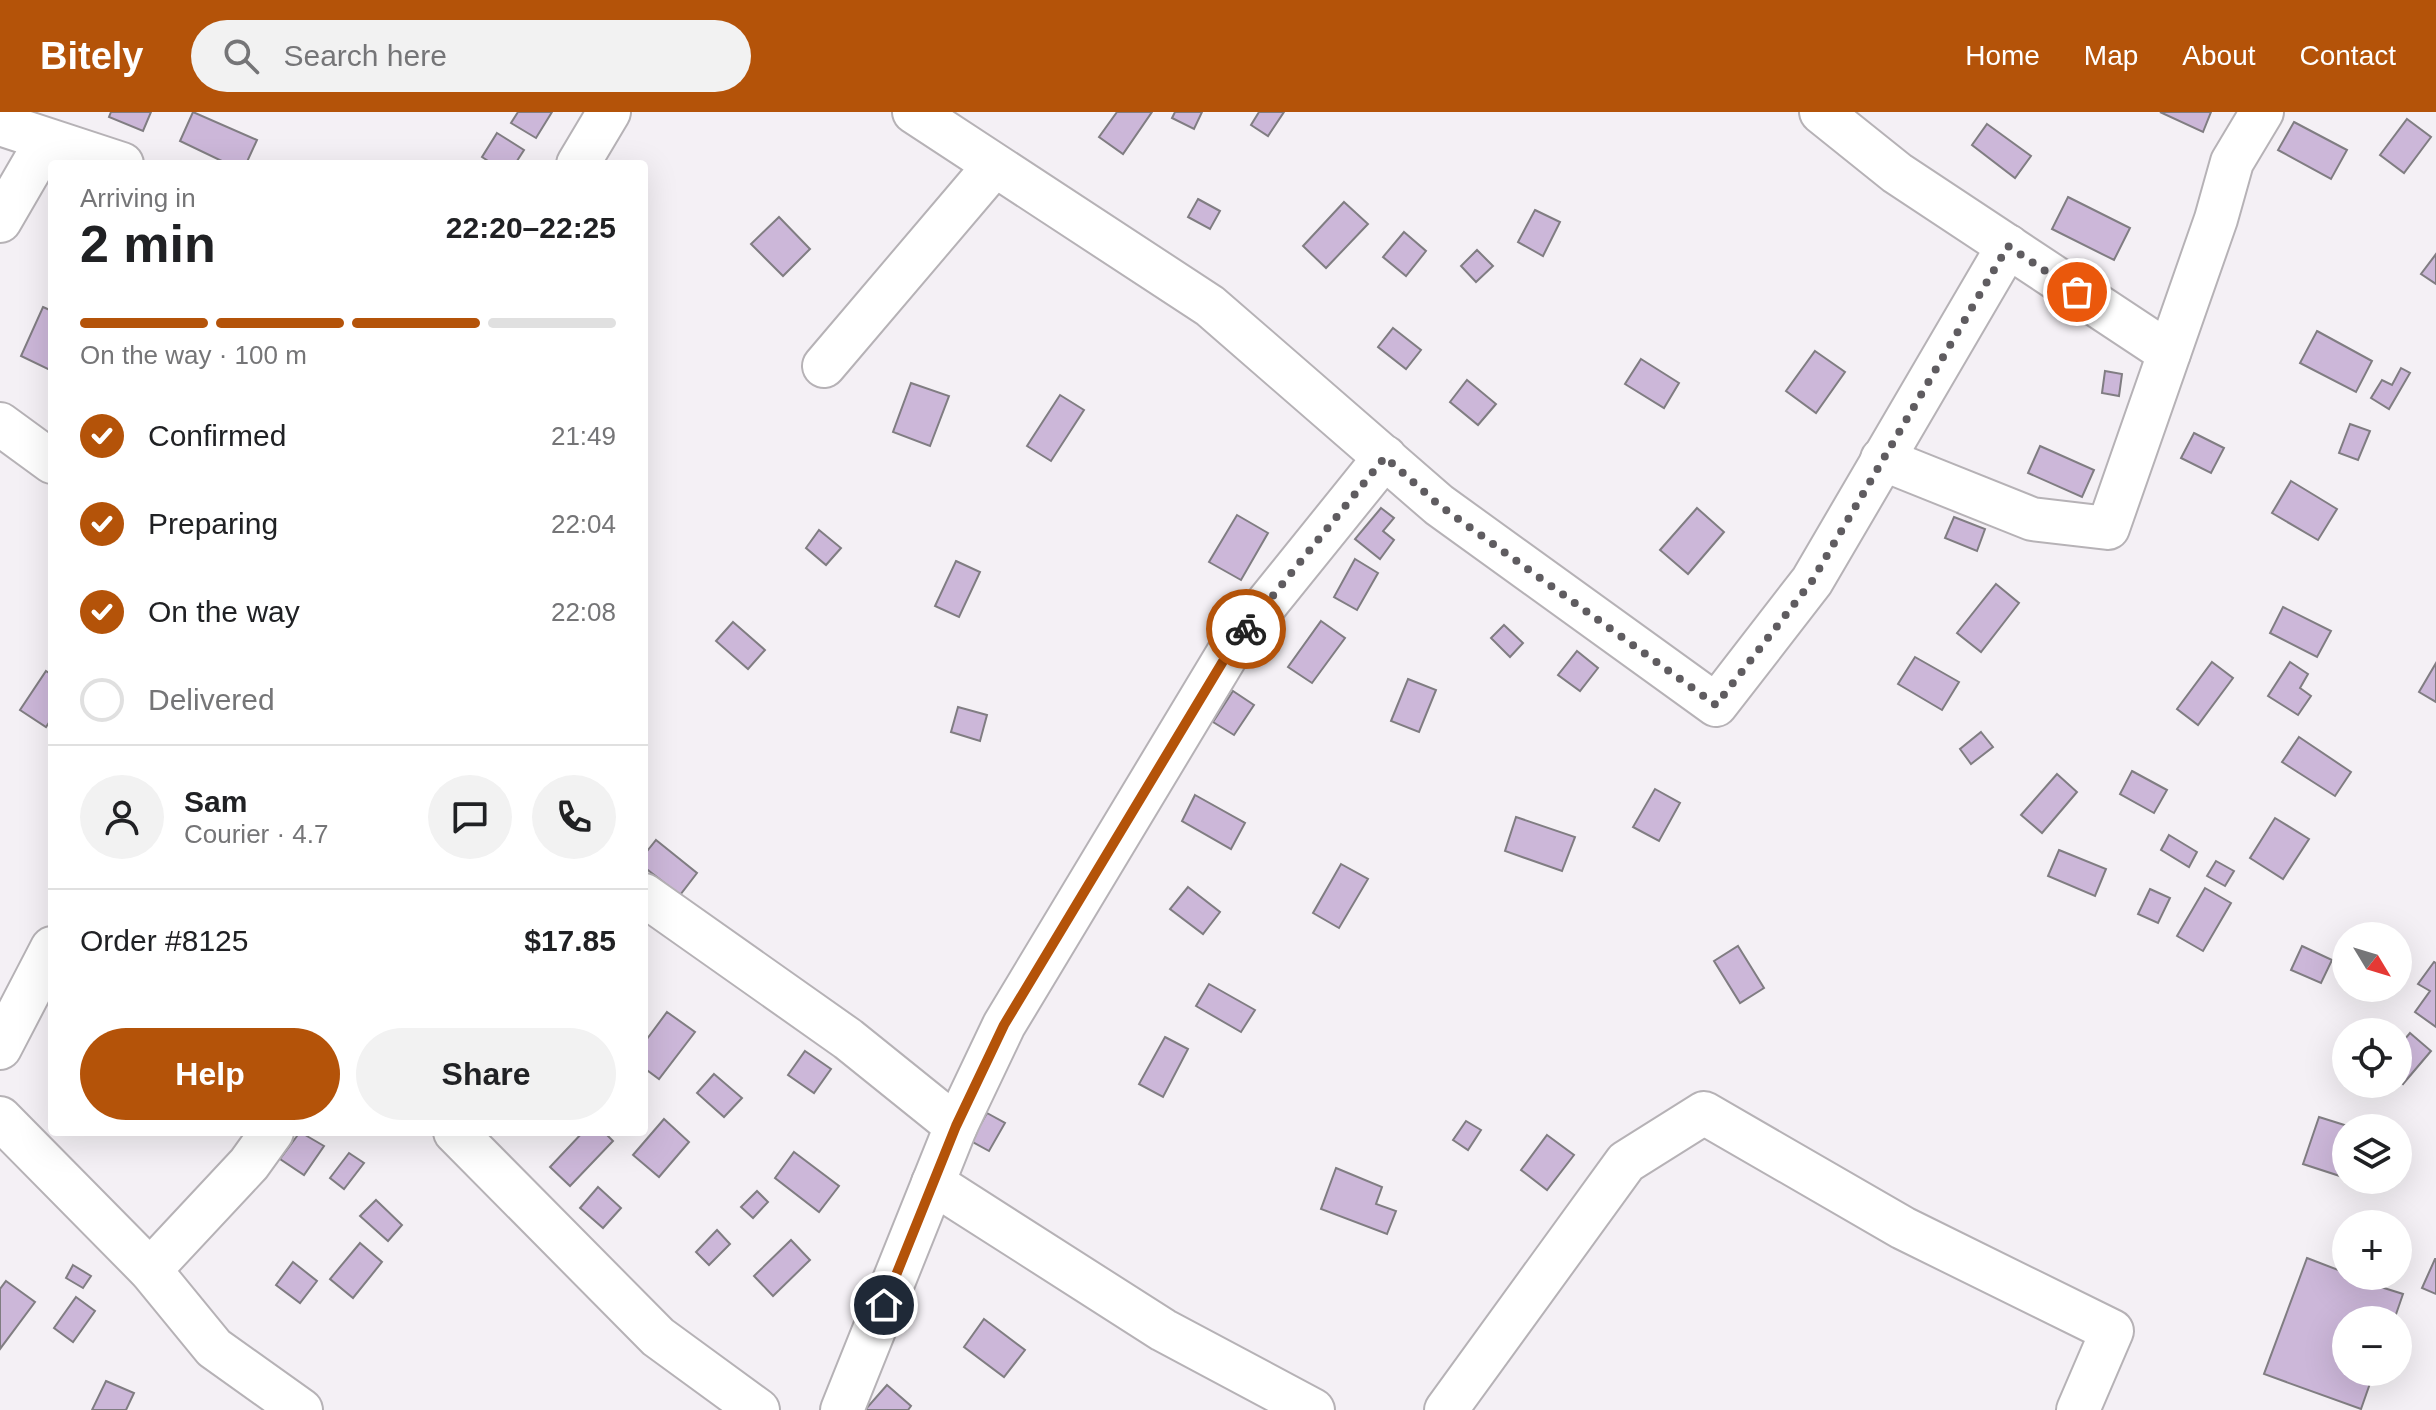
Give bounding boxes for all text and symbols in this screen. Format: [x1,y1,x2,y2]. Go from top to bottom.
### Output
search box [191,20,751,92]
icon: search [219,34,263,78]
text: Bitely [40,35,143,77]
text: Search here [283,39,447,72]
text: Home [1965,40,2040,71]
text: Map [2084,40,2138,71]
text: About [2182,40,2256,71]
text: Contact [2300,40,2396,71]
text: Arriving in [80,183,196,213]
text: 22:20–22:25 [446,211,616,244]
text: 2 min [80,215,216,273]
pin [2043,258,2111,326]
icon: bag [2055,270,2099,314]
text: On the way · 100 m [80,340,307,370]
icon: check [80,414,124,458]
text: Confirmed [148,419,286,452]
text: 21:49 [551,421,616,451]
icon: check [80,502,124,546]
text: Preparing [148,507,278,540]
text: 22:04 [551,509,616,539]
courier [1206,589,1286,669]
icon: check [80,590,124,634]
text: On the way [148,595,300,628]
text: 22:08 [551,597,616,627]
icon: bike [1224,607,1268,651]
text: Delivered [148,683,275,716]
button: person [80,775,164,859]
button: chat [428,775,512,859]
button: phone [532,775,616,859]
text: Sam [184,785,247,818]
text: Courier · 4.7 [184,819,329,849]
north arrow [2332,922,2412,1002]
map controls [2332,922,2412,1386]
text: Order #8125 [80,924,248,957]
text: $17.85 [524,924,616,957]
button: locate [2332,1018,2412,1098]
button: Help [80,1028,340,1120]
button: Share [356,1028,616,1120]
button: layers [2332,1114,2412,1194]
button: + [2332,1210,2412,1290]
pin [850,1271,918,1339]
icon: home [862,1283,906,1327]
button: − [2332,1306,2412,1386]

